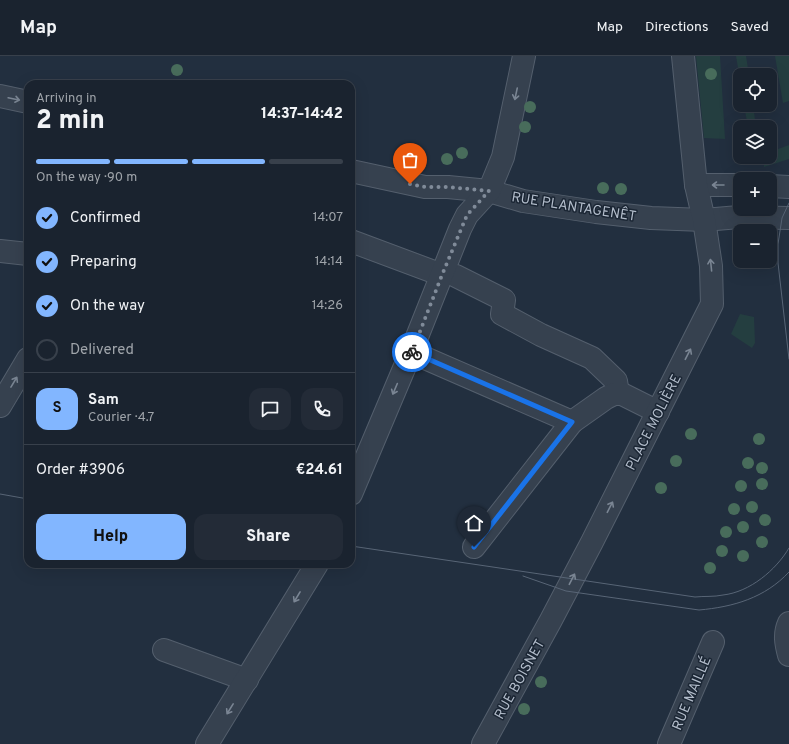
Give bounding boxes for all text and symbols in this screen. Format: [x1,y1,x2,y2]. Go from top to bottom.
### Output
text: Map [20,16,57,40]
text: Map [597,19,623,36]
text: Directions [645,19,709,36]
text: Saved [731,19,769,36]
map controls [733,68,777,268]
button: locate [733,68,777,112]
one-way arrow [512,87,520,100]
text: Arriving in [36,91,97,107]
one-way arrow [7,96,20,104]
text: 2 min [36,105,105,138]
text: 14:37–14:42 [261,105,343,124]
button: layers [733,120,777,164]
pin [393,143,427,184]
icon: bag [399,149,421,171]
text: On the way · 90 m [36,170,137,186]
button: + [733,172,777,216]
one-way arrow [712,181,725,189]
street label: RUE PLANTAGENÊT [510,188,638,226]
icon: check [36,207,58,229]
text: Confirmed [70,209,141,228]
text: 14:07 [313,210,343,226]
button: − [733,224,777,268]
icon: check [36,251,58,273]
text: Preparing [70,253,137,272]
text: 14:14 [315,254,343,270]
one-way arrow [707,259,714,272]
icon: check [36,295,58,317]
text: On the way [70,297,145,316]
text: 14:26 [312,298,343,314]
courier [392,332,432,372]
text: Delivered [70,341,134,360]
icon: bike [401,341,423,363]
one-way arrow [684,348,692,360]
street label: PLACE MOLIÈRE [622,371,686,474]
one-way arrow [10,377,18,388]
one-way arrow [391,383,399,395]
button: chat [249,388,291,430]
button: phone [301,388,343,430]
text: Sam [88,391,119,410]
text: S [52,399,62,418]
text: Courier · 4.7 [88,410,154,426]
text: Order #3906 [36,461,125,480]
text: €24.61 [296,461,343,480]
one-way arrow [607,501,614,513]
pin [457,506,491,547]
icon: home [463,512,485,534]
button: Help [36,514,186,560]
button: Share [194,514,343,560]
one-way arrow [569,573,577,585]
one-way arrow [293,591,301,603]
street label: RUE BOISNET [491,637,549,723]
street label: RUE MAILLÉ [668,654,716,733]
one-way arrow [225,703,234,714]

